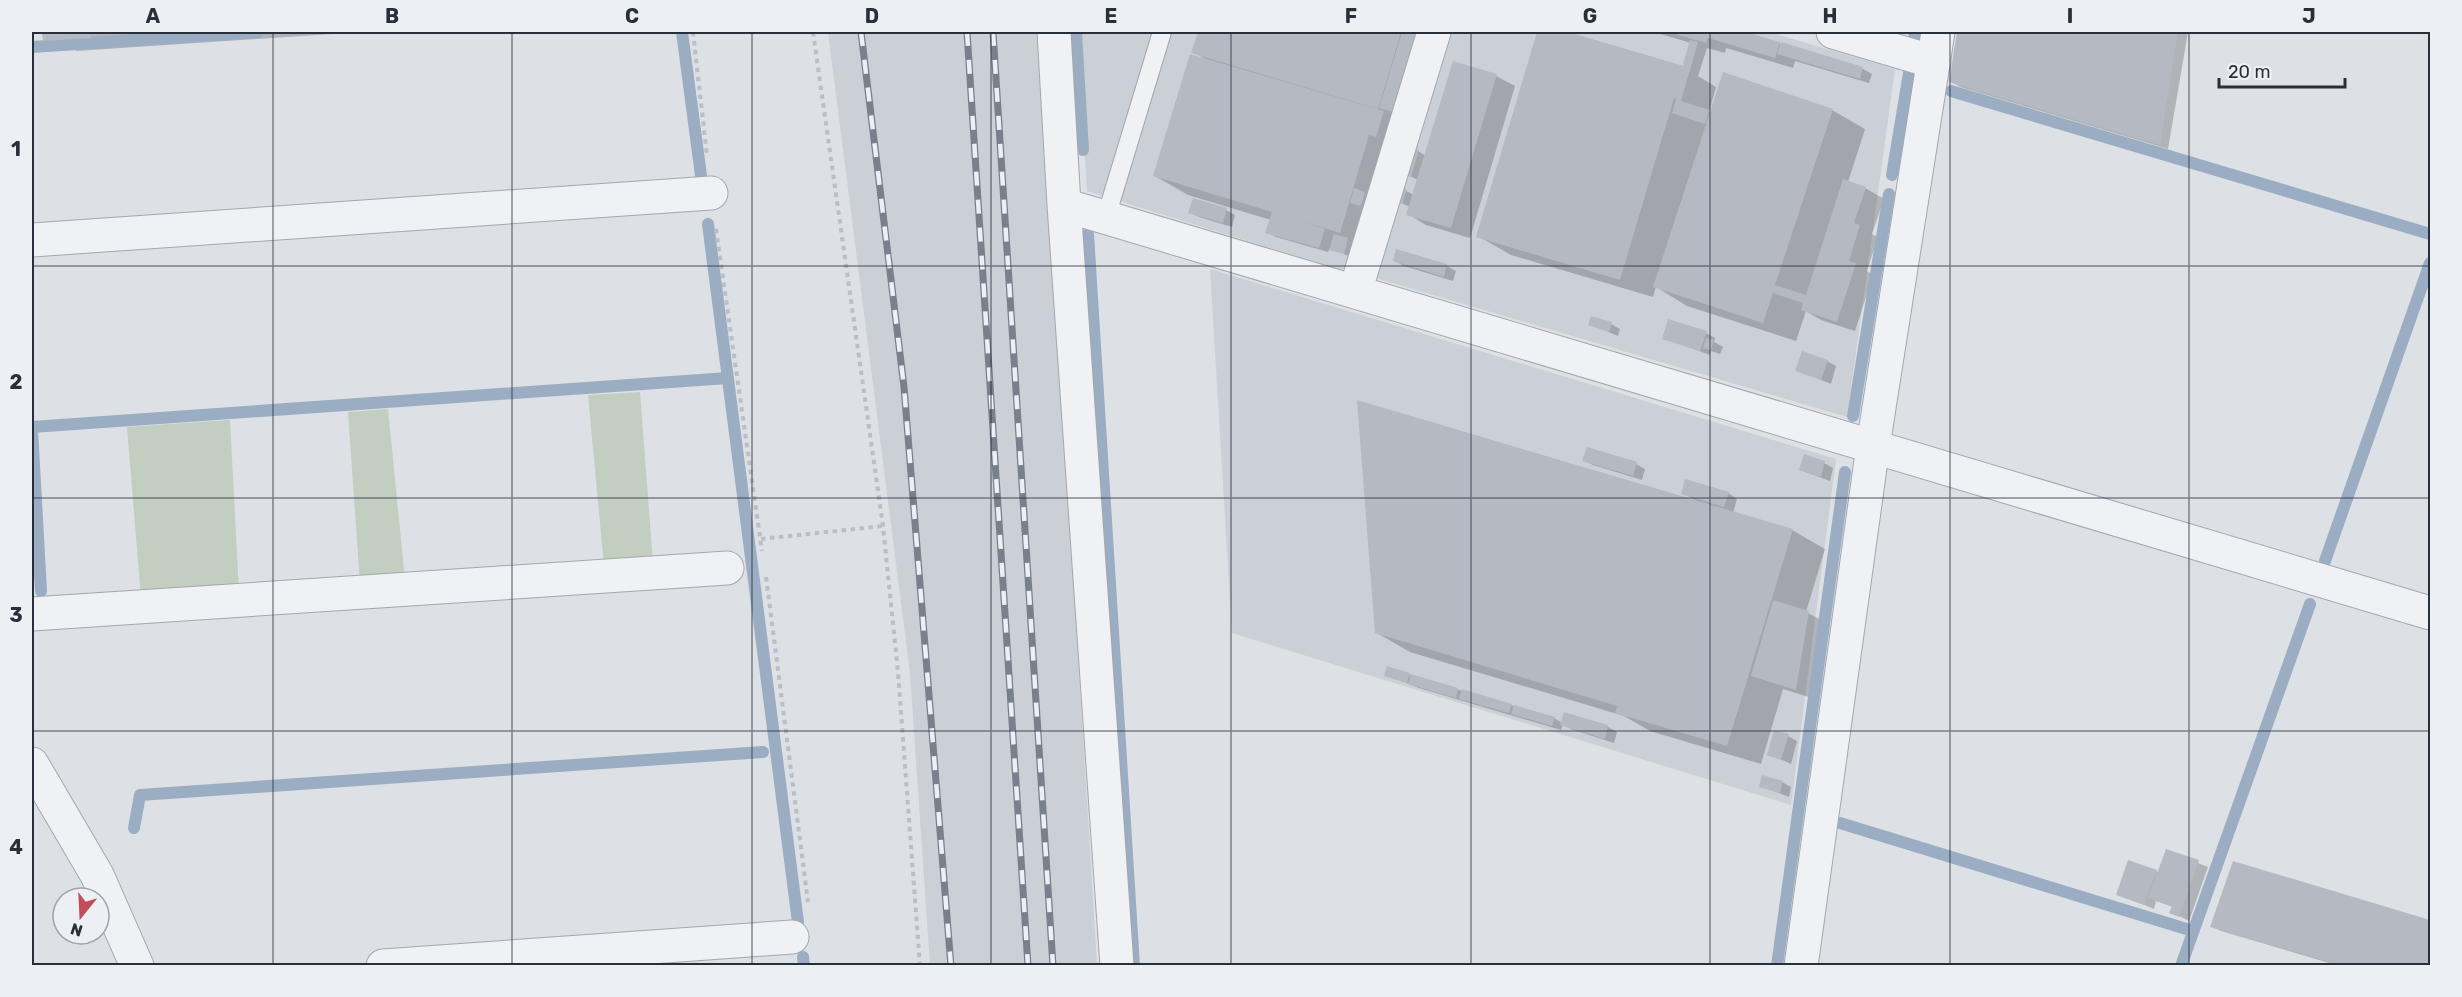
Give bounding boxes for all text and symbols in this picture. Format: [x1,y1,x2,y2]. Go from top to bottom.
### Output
text: A [146,4,161,28]
text: B [385,4,399,28]
text: C [625,4,639,28]
text: D [865,4,879,28]
text: E [1105,4,1117,28]
text: F [1345,4,1357,28]
text: G [1583,4,1597,28]
text: H [1823,4,1837,28]
text: I [2067,4,2073,28]
text: J [2302,4,2316,28]
scale bar [2219,51,2345,89]
text: 20 m [2228,61,2270,83]
text: 1 [11,137,21,161]
text: 2 [10,370,23,394]
text: 3 [9,603,23,627]
text: 4 [9,835,23,859]
north arrow [51,886,111,946]
text: N [68,919,85,941]

